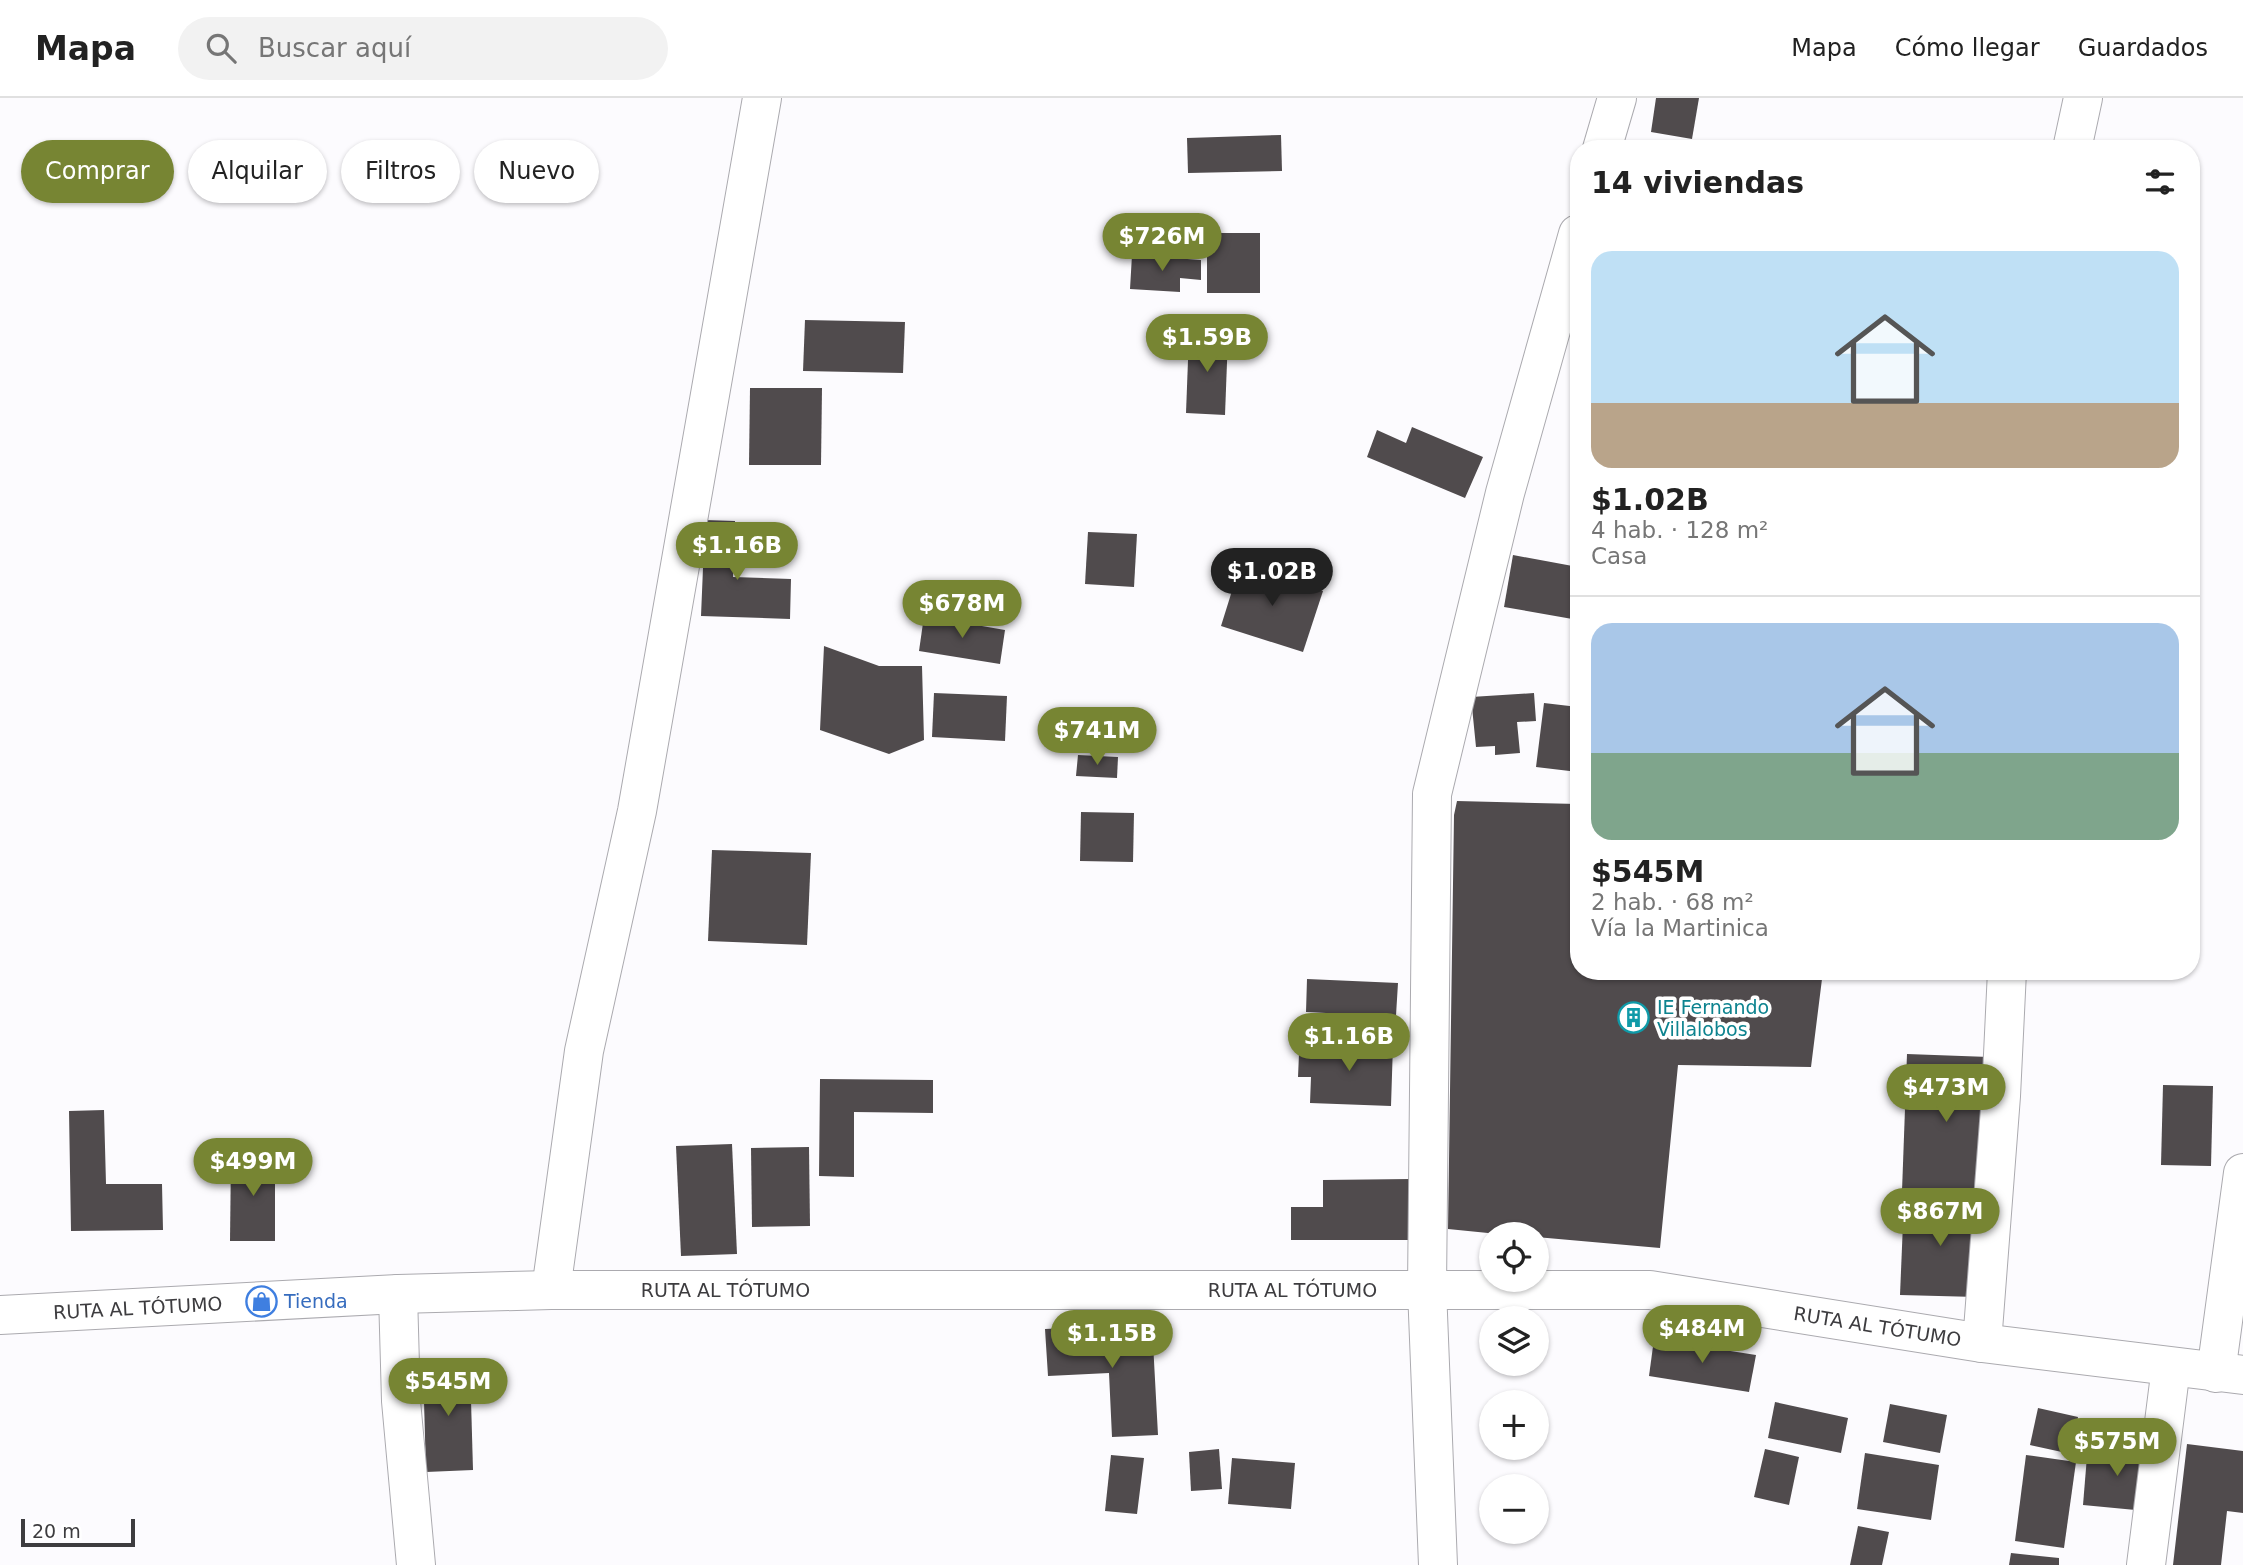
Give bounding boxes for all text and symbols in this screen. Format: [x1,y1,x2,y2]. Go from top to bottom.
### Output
search box [178,17,668,80]
text: Mapa [35,29,136,68]
icon: search [202,29,240,67]
text: Buscar aquí [258,33,411,63]
text: Mapa [1791,34,1857,62]
text: Cómo llegar [1895,34,2040,62]
text: Guardados [2078,34,2208,62]
chip: Comprar [21,140,174,203]
chip: Alquilar [188,140,327,203]
chip: Filtros [341,140,460,203]
chip: Nuevo [474,140,599,203]
icon: filters [2141,163,2179,201]
text: 14 viviendas [1591,165,1804,200]
pin: $726M [1113,214,1211,273]
text: $726M [1119,223,1205,249]
icon: home [1822,296,1948,422]
pin: $1.59B [1150,314,1264,374]
text: $1.59B [1162,324,1252,350]
text: $1.02B [1591,482,1709,517]
text: 4 hab. · 128 m² [1591,517,1768,543]
pin: $1.16B [680,522,794,582]
text: $1.16B [692,532,782,558]
text: Casa [1591,543,1647,569]
pin: $1.02B [1215,548,1329,608]
text: $1.02B [1227,558,1317,584]
pin: $678M [913,580,1011,640]
text: $678M [919,590,1005,616]
icon: home [1822,668,1948,794]
pin: $741M [1048,708,1146,767]
text: $741M [1054,717,1140,743]
text: $545M [1591,854,1704,889]
text: 2 hab. · 68 m² [1591,889,1754,915]
text: Vía la Martinica [1591,915,1769,941]
place label: IE Fernando Villalobos [1657,996,1769,1040]
building icon: IE Fernando Villalobos [1617,1001,1651,1035]
pin: $1.16B [1292,1014,1406,1073]
text: $1.16B [1304,1023,1394,1049]
pin: $473M [1897,1065,1995,1124]
text: $473M [1903,1074,1989,1100]
pin: $499M [204,1138,302,1198]
text: $499M [210,1148,296,1174]
pin: $867M [1891,1188,1989,1248]
text: $867M [1897,1198,1983,1224]
map controls [1479,1222,1549,1544]
button: locate [1479,1222,1549,1292]
street label: RUTA AL TÓTUMO [641,1278,810,1301]
street label: RUTA AL TÓTUMO [1208,1278,1377,1301]
shop icon: Tienda [244,1284,278,1318]
place label: Tienda [283,1290,348,1312]
street label: RUTA AL TÓTUMO [53,1292,223,1323]
street label: RUTA AL TÓTUMO [1792,1302,1963,1351]
button: layers [1479,1306,1549,1376]
pin: $484M [1653,1306,1751,1365]
pin: $1.15B [1055,1310,1169,1370]
text: $484M [1659,1315,1745,1341]
text: $1.15B [1067,1320,1157,1346]
pin: $545M [399,1358,497,1418]
text: $545M [405,1368,491,1394]
button: + [1479,1390,1549,1460]
pin: $575M [2068,1418,2166,1478]
text: $575M [2074,1428,2160,1454]
button: − [1479,1474,1549,1544]
scale bar [21,1516,135,1548]
text: 20 m [32,1520,81,1542]

